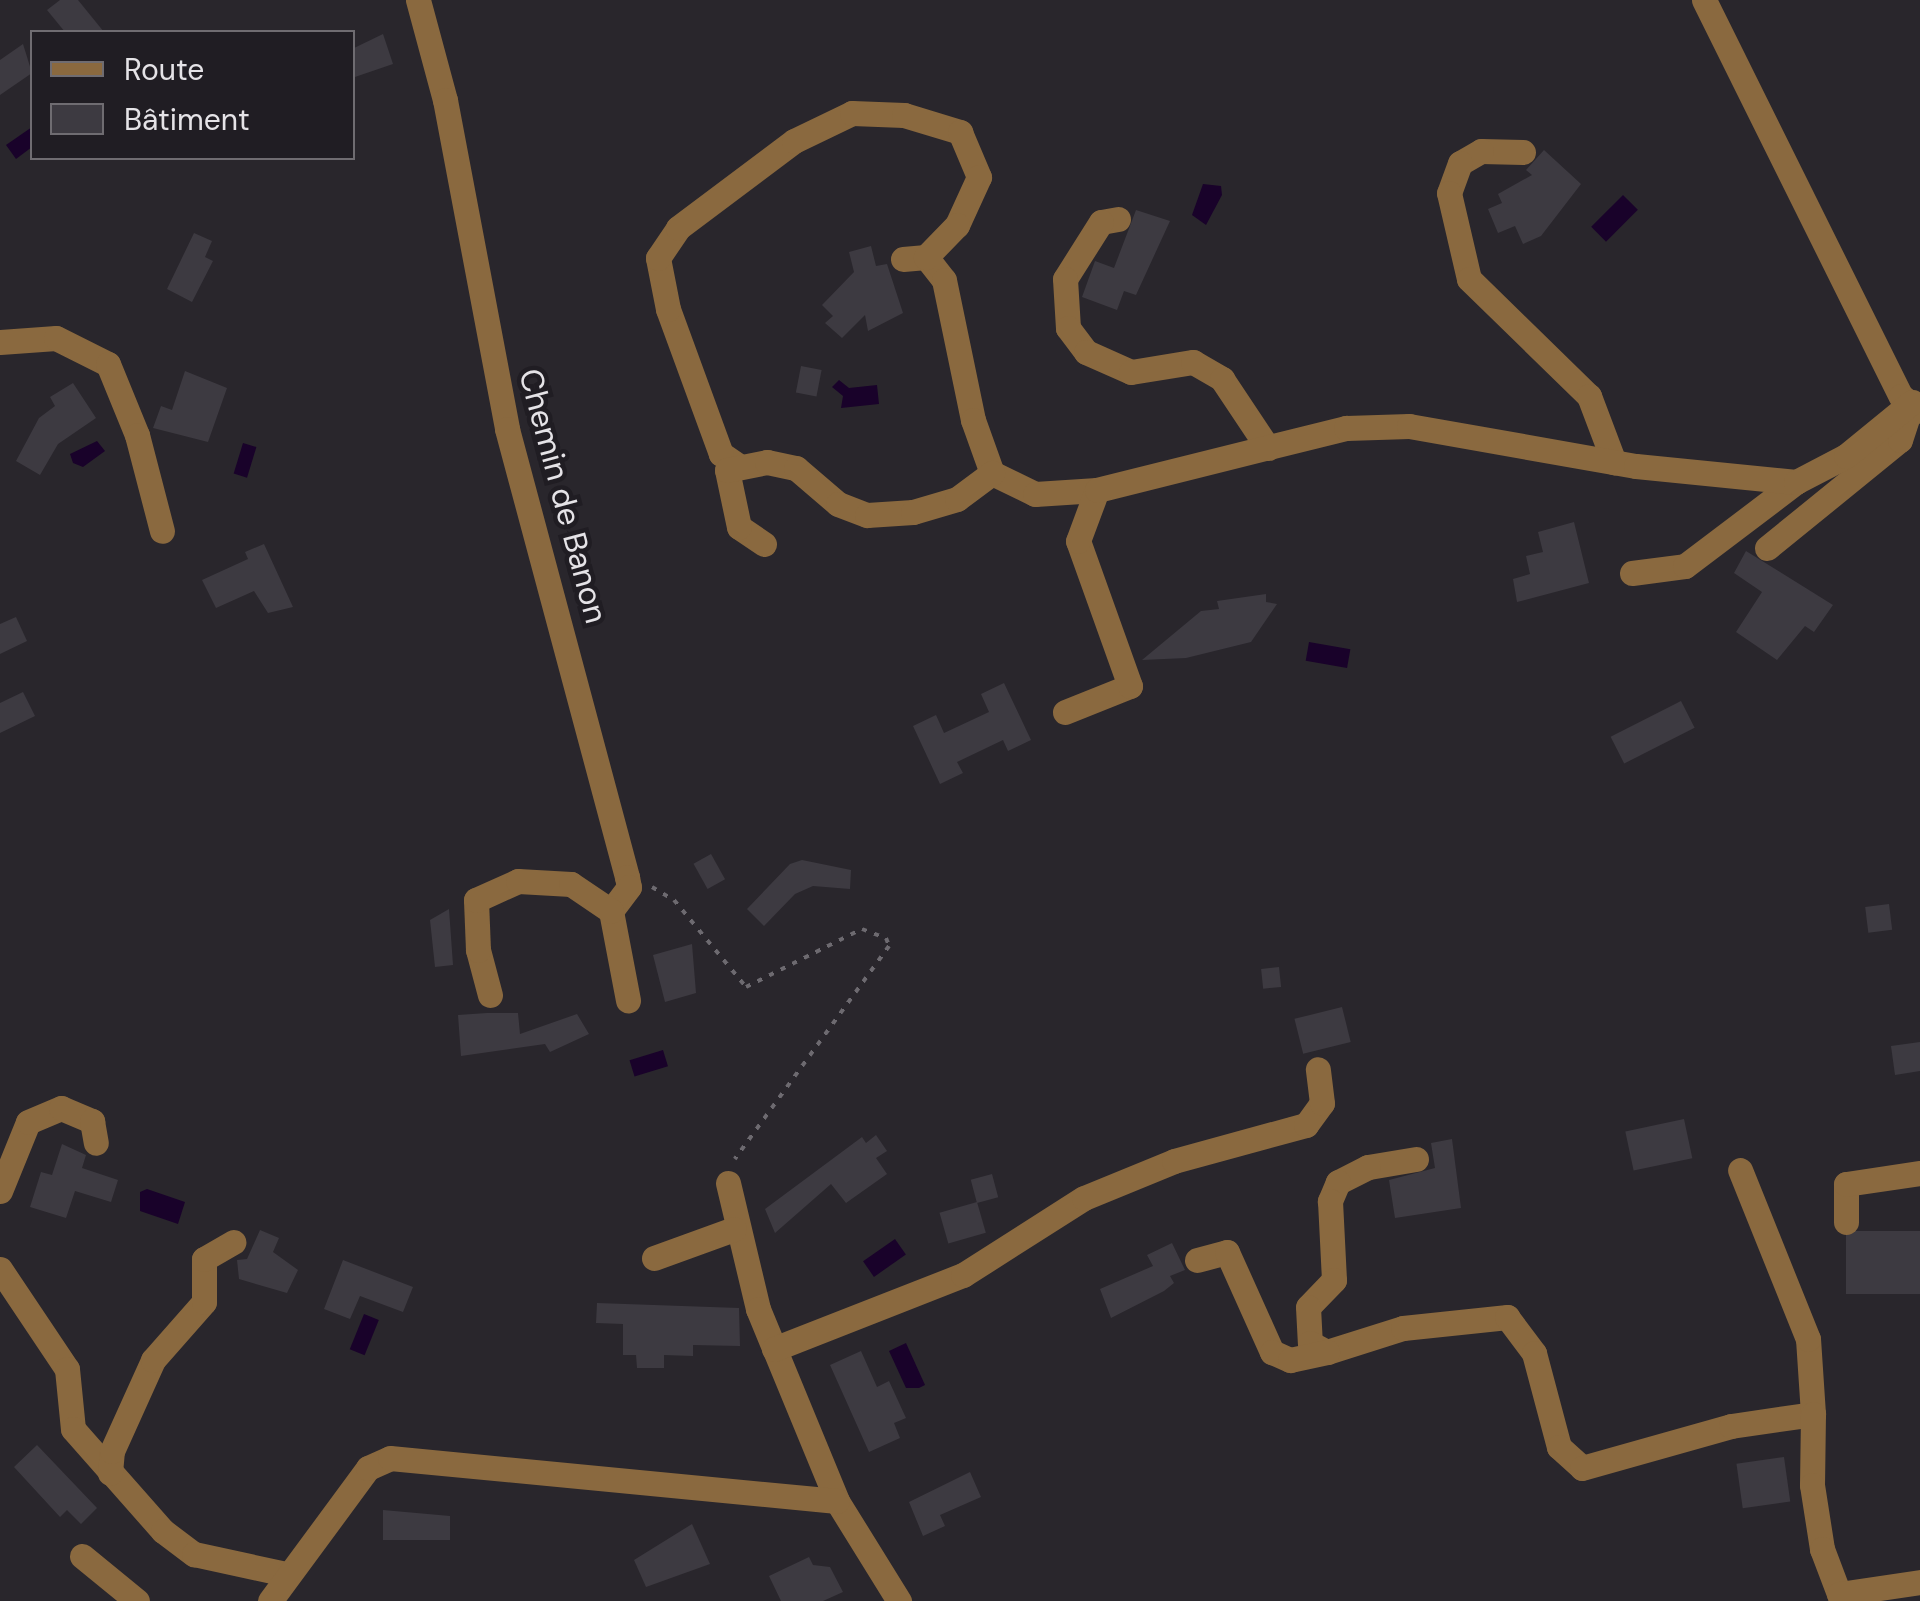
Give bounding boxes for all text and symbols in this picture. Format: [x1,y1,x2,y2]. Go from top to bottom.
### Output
legend [30,30,355,160]
text: Route [124,50,204,89]
text: Bâtiment [124,100,250,139]
street label: Chemin de Banon [511,365,615,627]

